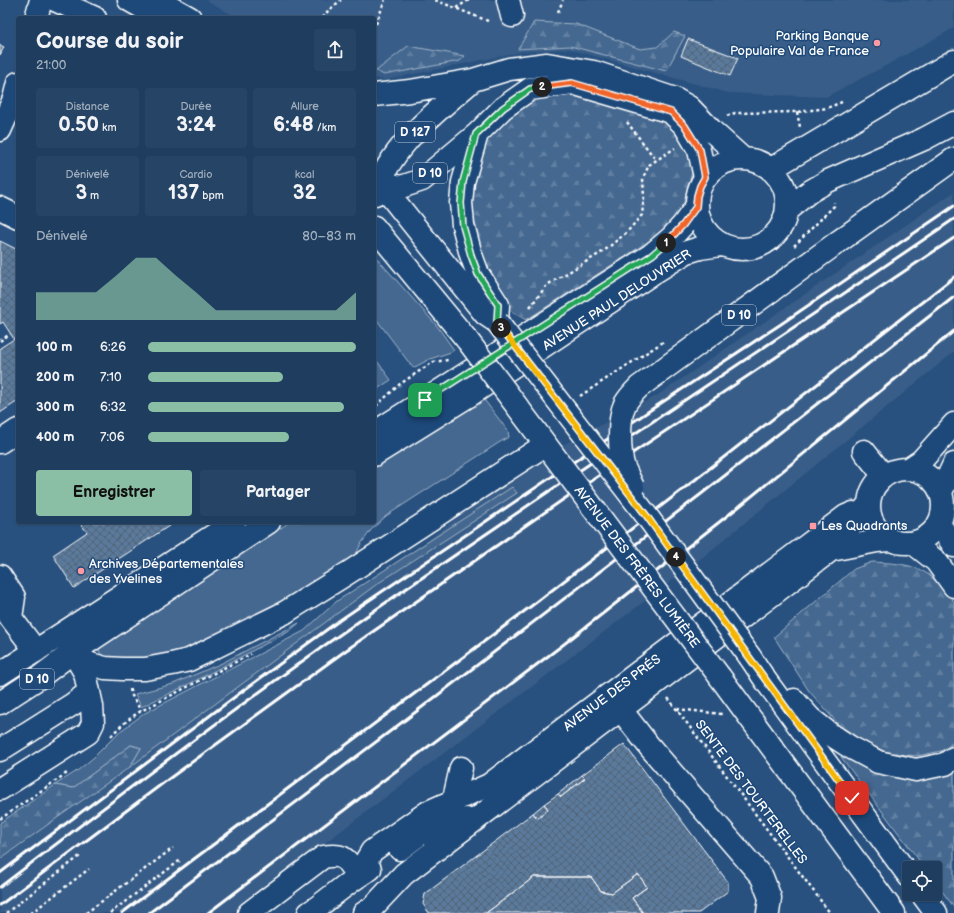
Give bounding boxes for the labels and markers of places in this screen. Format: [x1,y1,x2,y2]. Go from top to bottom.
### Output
place label: Parking Banque Populaire Val de France [730,28,869,59]
marker: Parking Banque Populaire Val de France [872,38,882,48]
pin: 2 [532,77,552,97]
pin: 1 [656,233,676,253]
pin: 3 [491,318,511,338]
pin [408,383,442,417]
place label: Les Quadrants [821,518,908,534]
marker: Les Quadrants [808,521,818,531]
pin: 4 [666,547,686,567]
place label: Archives Départementales des Yvelines [89,556,244,587]
marker: Archives Départementales des Yvelines [76,566,86,576]
pin [835,781,869,815]

